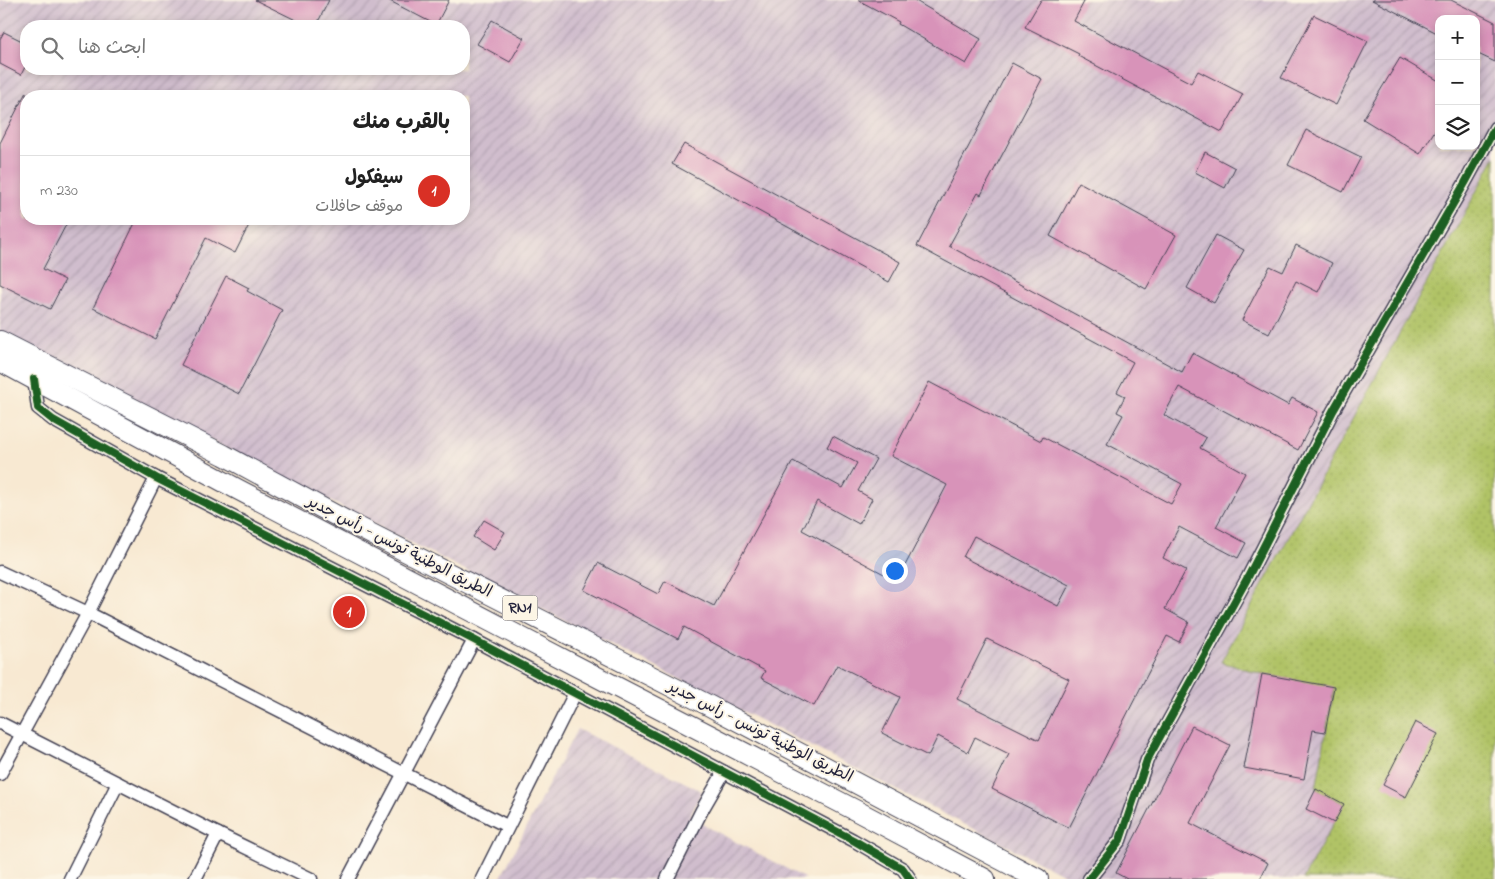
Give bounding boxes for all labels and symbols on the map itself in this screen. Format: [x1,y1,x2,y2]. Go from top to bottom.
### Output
street label: الطريق الوطنية تونس - رأس جدير [300,489,496,604]
your location [882,558,908,584]
pin: 1 [333,593,365,631]
road number: RN1 [502,596,538,620]
street label: الطريق الوطنية تونس - رأس جدير [661,674,857,789]

